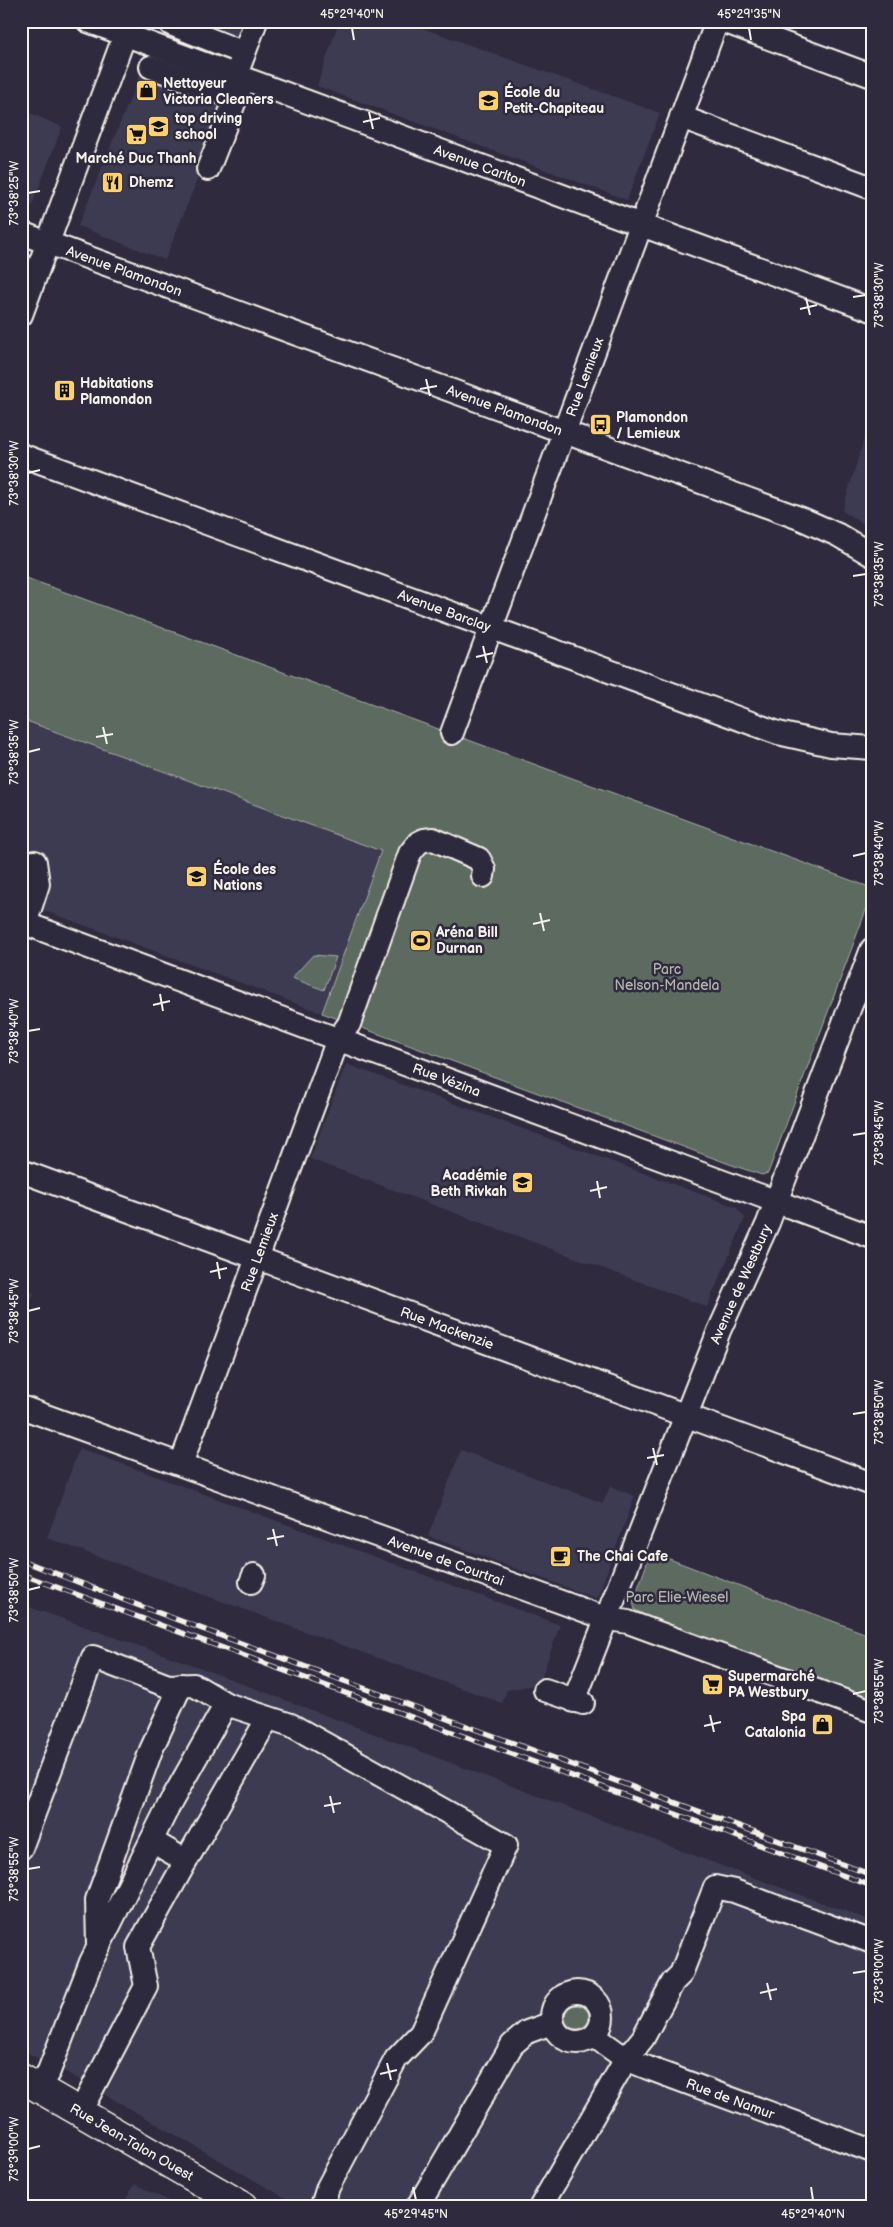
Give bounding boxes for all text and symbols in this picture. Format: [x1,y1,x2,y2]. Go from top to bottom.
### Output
text: 45°29'40"N [320,7,384,22]
text: 45°29'35"N [717,7,781,22]
place label: Nettoyeur Victoria Cleaners [163,75,274,108]
shop icon: Nettoyeur Victoria Cleaners [135,79,159,103]
place label: École du Petit-Chapiteau [504,82,604,117]
school or university icon: École du Petit-Chapiteau [476,88,500,112]
place label: top driving school [174,110,242,143]
school or university icon: top driving school [147,114,171,138]
supermarket icon: Marché Duc Thanh [124,123,148,147]
street label: Avenue Carlton [432,141,528,191]
place label: Marché Duc Thanh [76,150,196,167]
text: 73°38'25"W [7,160,22,226]
restaurant icon: Dhemz [101,170,125,194]
place label: Dhemz [129,174,173,191]
street label: Avenue Plamondon [64,242,184,300]
text: 73°38'30"W [872,262,887,328]
street label: Rue Lemieux [563,335,608,419]
place label: Habitations Plamondon [80,375,153,408]
building icon: Habitations Plamondon [52,379,76,403]
street label: Avenue Plamondon [444,382,565,440]
place label: Plamondon / Lemieux [616,409,688,442]
bus stop icon: Plamondon / Lemieux [588,413,612,437]
text: 73°38'30"W [7,440,22,506]
text: 73°38'35"W [872,541,887,607]
street label: Avenue Barclay [395,586,494,636]
text: 73°38'35"W [7,719,22,785]
text: 73°38'40"W [872,820,887,886]
place label: École des Nations [213,859,276,894]
school or university icon: École des Nations [185,865,209,889]
place label: Aréna Bill Durnan [435,924,498,957]
sports icon: Aréna Bill Durnan [408,928,432,952]
park label: Parc Nelson-Mandela [614,961,720,994]
text: 73°38'40"W [7,998,22,1064]
street label: Rue Vézina [410,1060,483,1100]
text: 73°38'45"W [872,1100,887,1166]
place label: Académie Beth Rivkah [431,1167,507,1200]
school or university icon: Académie Beth Rivkah [511,1171,535,1195]
street label: Rue Lemieux [237,1210,282,1294]
street label: Avenue de Westbury [707,1221,776,1347]
text: 73°38'45"W [7,1278,22,1344]
street label: Rue Mackenzie [398,1303,496,1353]
text: 73°38'50"W [872,1379,887,1444]
street label: Avenue de Courtrai [386,1532,506,1590]
cafe icon: The Chai Cafe [549,1544,573,1568]
place label: The Chai Cafe [577,1548,668,1565]
text: 73°38'50"W [7,1557,22,1622]
park label: Parc Elie-Wiesel [626,1589,728,1606]
text: 73°38'55"W [872,1659,887,1723]
place label: Supermarché PA Westbury [728,1668,816,1701]
supermarket icon: Supermarché PA Westbury [700,1672,724,1696]
place label: Spa Catalonia [745,1708,806,1741]
shop icon: Spa Catalonia [810,1712,834,1736]
text: 73°38'55"W [7,1837,22,1901]
text: 73°39'00"W [872,1938,887,2004]
street label: Rue de Namur [684,2075,778,2123]
street label: Rue Jean-Talon Ouest [67,2100,197,2185]
text: 73°39'00"W [7,2116,22,2182]
text: 45°29'45"N [384,2207,448,2222]
text: 45°29'40"N [781,2207,845,2222]

